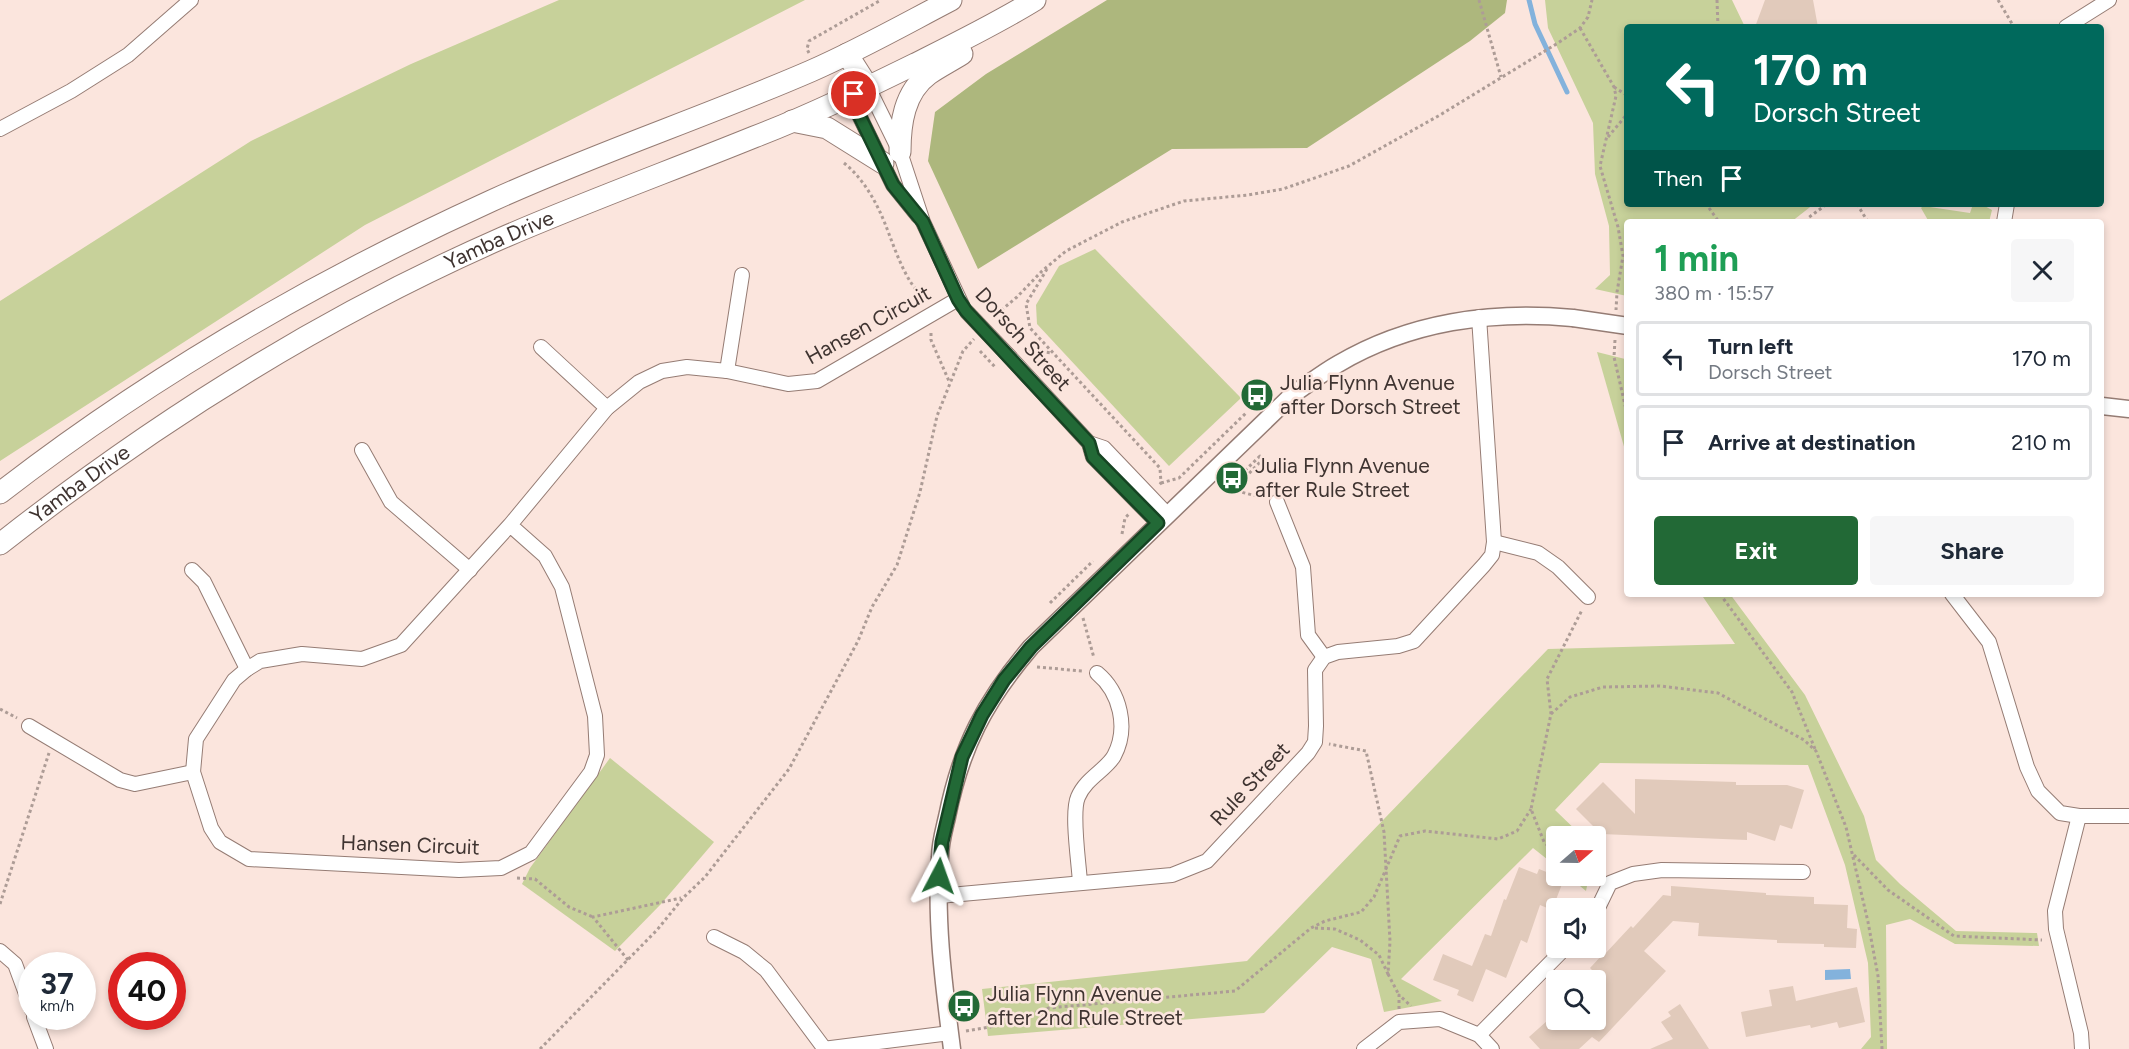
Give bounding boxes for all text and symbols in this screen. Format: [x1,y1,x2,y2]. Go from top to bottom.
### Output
text: 170 m [1753,45,1868,96]
icon: left [1654,48,1732,126]
pin [828,68,879,119]
icon: arrive [837,77,870,110]
text: Dorsch Street [1753,96,1921,129]
icon: arrive [1715,162,1748,195]
text: Then [1654,165,1703,192]
street label: Yamba Drive [440,205,557,275]
text: 1 min [1654,237,1739,280]
button: close [2011,239,2074,302]
street label: Hansen Circuit [801,280,935,369]
text: 380 m · 15:57 [1654,281,1774,305]
street label: Dorsch Street [970,282,1076,396]
text: Turn left [1708,333,1794,360]
icon: left [1657,342,1690,375]
text: 170 m [2012,345,2071,372]
text: Dorsch Street [1708,360,1832,384]
place label: Julia Flynn Avenue after Dorsch Street [1280,370,1461,419]
bus stop icon: Julia Flynn Avenue after Dorsch Street [1239,377,1275,413]
icon: arrive [1657,426,1690,459]
text: Arrive at destination [1708,429,1916,456]
text: 210 m [2011,429,2071,456]
street label: Yamba Drive [25,439,134,528]
place label: Julia Flynn Avenue after Rule Street [1255,453,1430,502]
bus stop icon: Julia Flynn Avenue after Rule Street [1214,460,1250,496]
button: Exit [1654,516,1858,585]
button: Share [1870,516,2074,585]
street label: Rule Street [1205,737,1295,831]
north arrow [1546,826,1606,886]
map controls [1546,826,1606,1030]
street label: Hansen Circuit [340,830,480,859]
position arrow [907,844,971,908]
button: sound [1546,898,1606,958]
speed limit sign: 40 [108,952,186,1030]
text: 37 [40,965,74,1002]
button: search [1546,970,1606,1030]
place label: Julia Flynn Avenue after 2nd Rule Street [987,981,1183,1030]
bus stop icon: Julia Flynn Avenue after 2nd Rule Street [946,988,982,1024]
text: km/h [40,997,74,1015]

